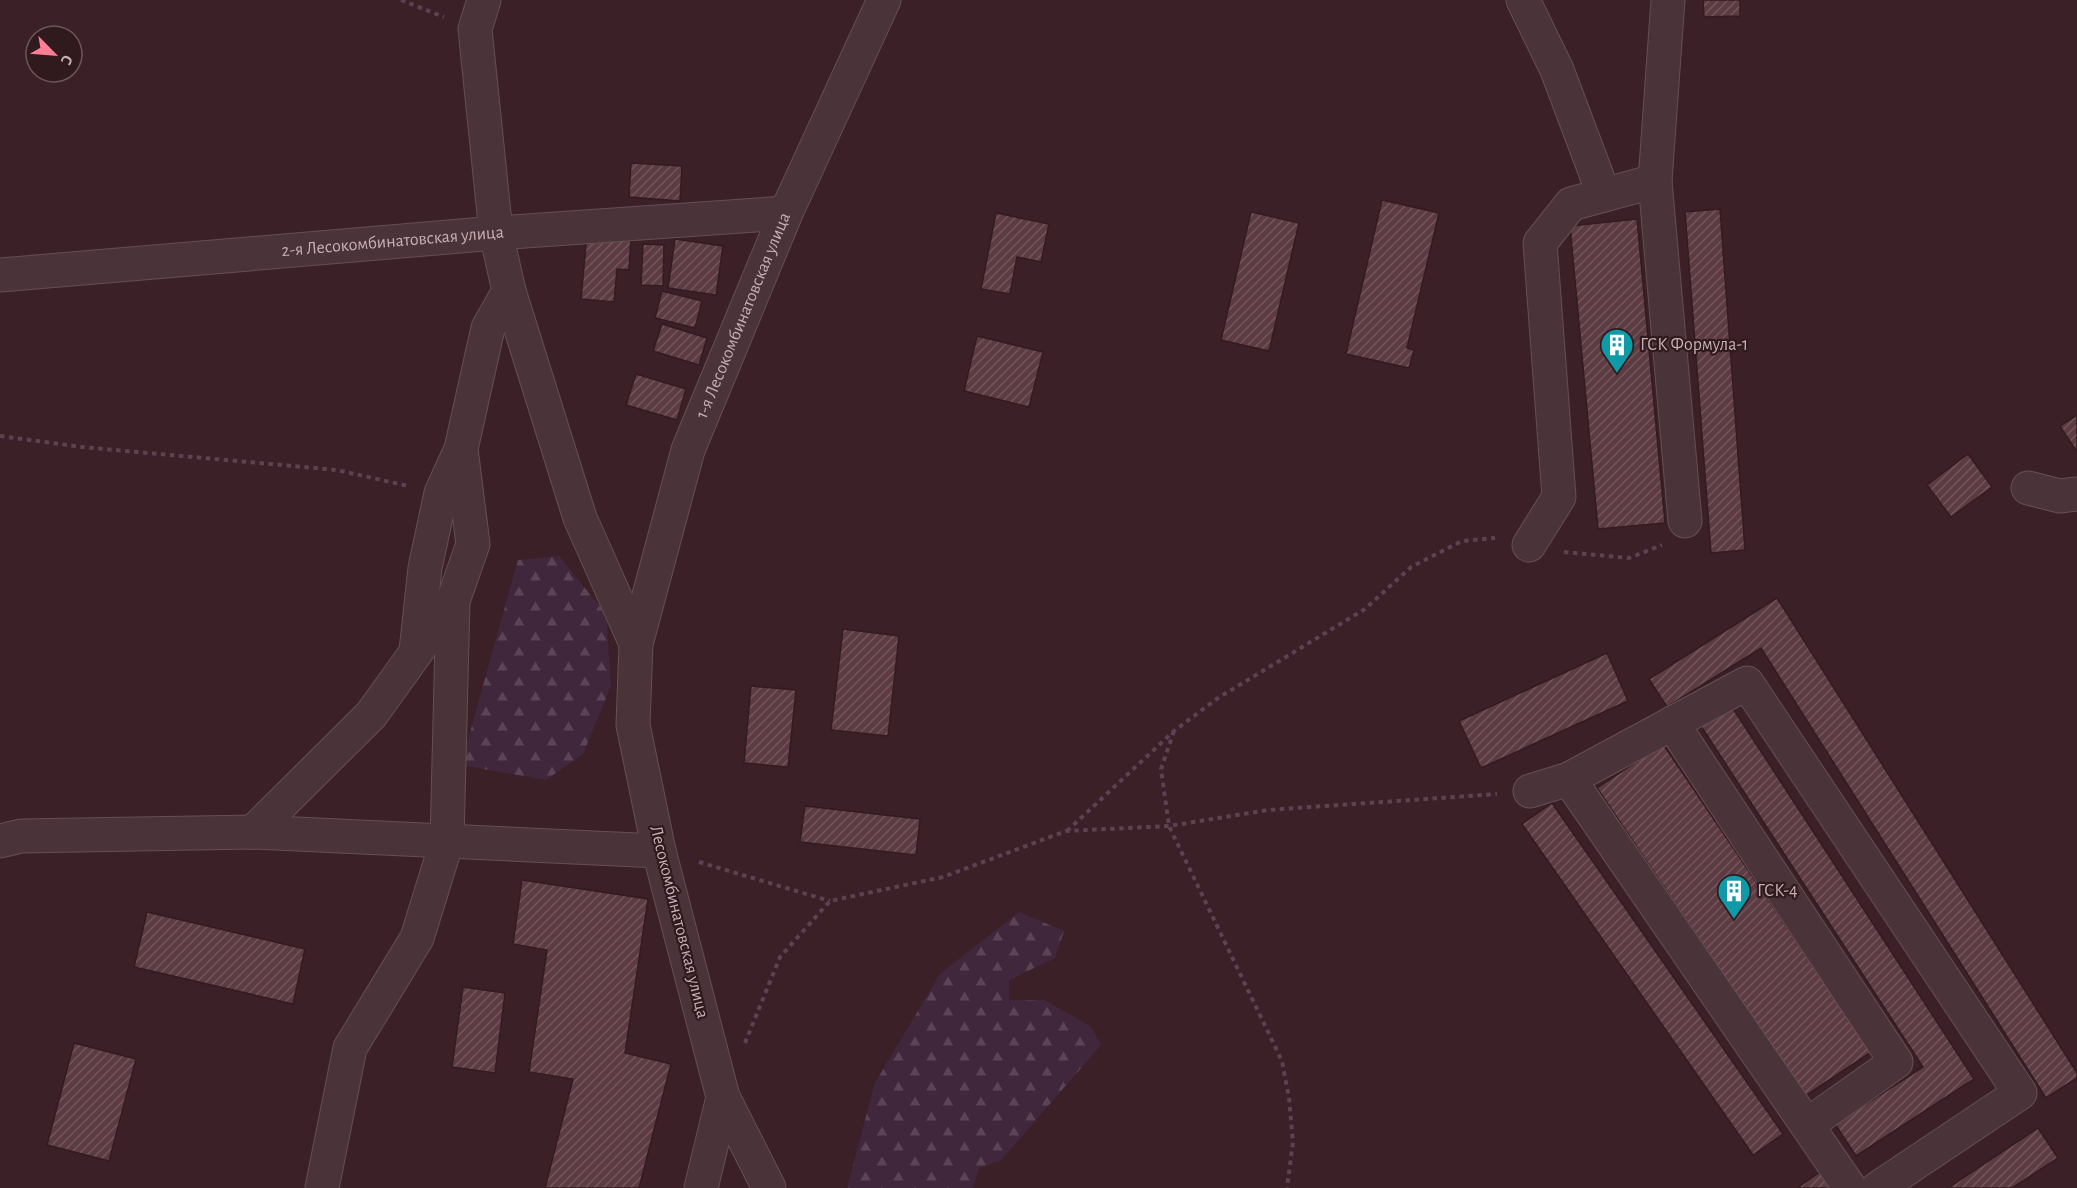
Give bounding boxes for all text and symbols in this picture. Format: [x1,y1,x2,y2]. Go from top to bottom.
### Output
north arrow [24,24,84,84]
text: С [58,53,76,67]
street label: 1-я Лесокомбинатовская улица [693,210,794,421]
street label: 2-я Лесокомбинатовская улица [281,223,504,260]
building icon: ГСК Формула-1 [1599,327,1635,374]
place label: ГСК Формула-1 [1640,336,1748,354]
street label: Лесокомбинатовская улица [646,823,713,1020]
building icon: ГСК-4 [1716,873,1752,920]
place label: ГСК-4 [1757,882,1798,900]

